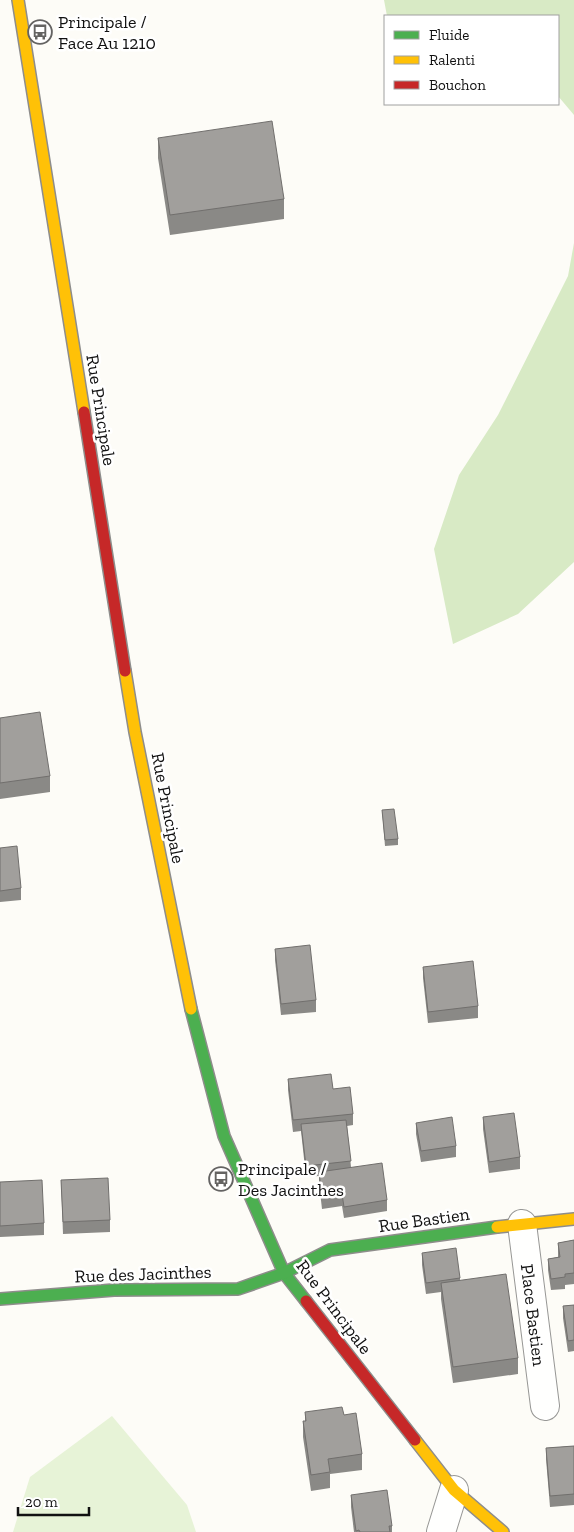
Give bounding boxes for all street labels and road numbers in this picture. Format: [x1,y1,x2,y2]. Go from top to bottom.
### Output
street label: Rue Principale [81,353,121,467]
street label: Rue Principale [146,751,190,865]
street label: Rue Bastien [377,1203,472,1237]
street label: Rue Principale [291,1256,377,1358]
street label: Rue des Jacinthes [74,1261,212,1287]
street label: Place Bastien [516,1263,550,1368]

